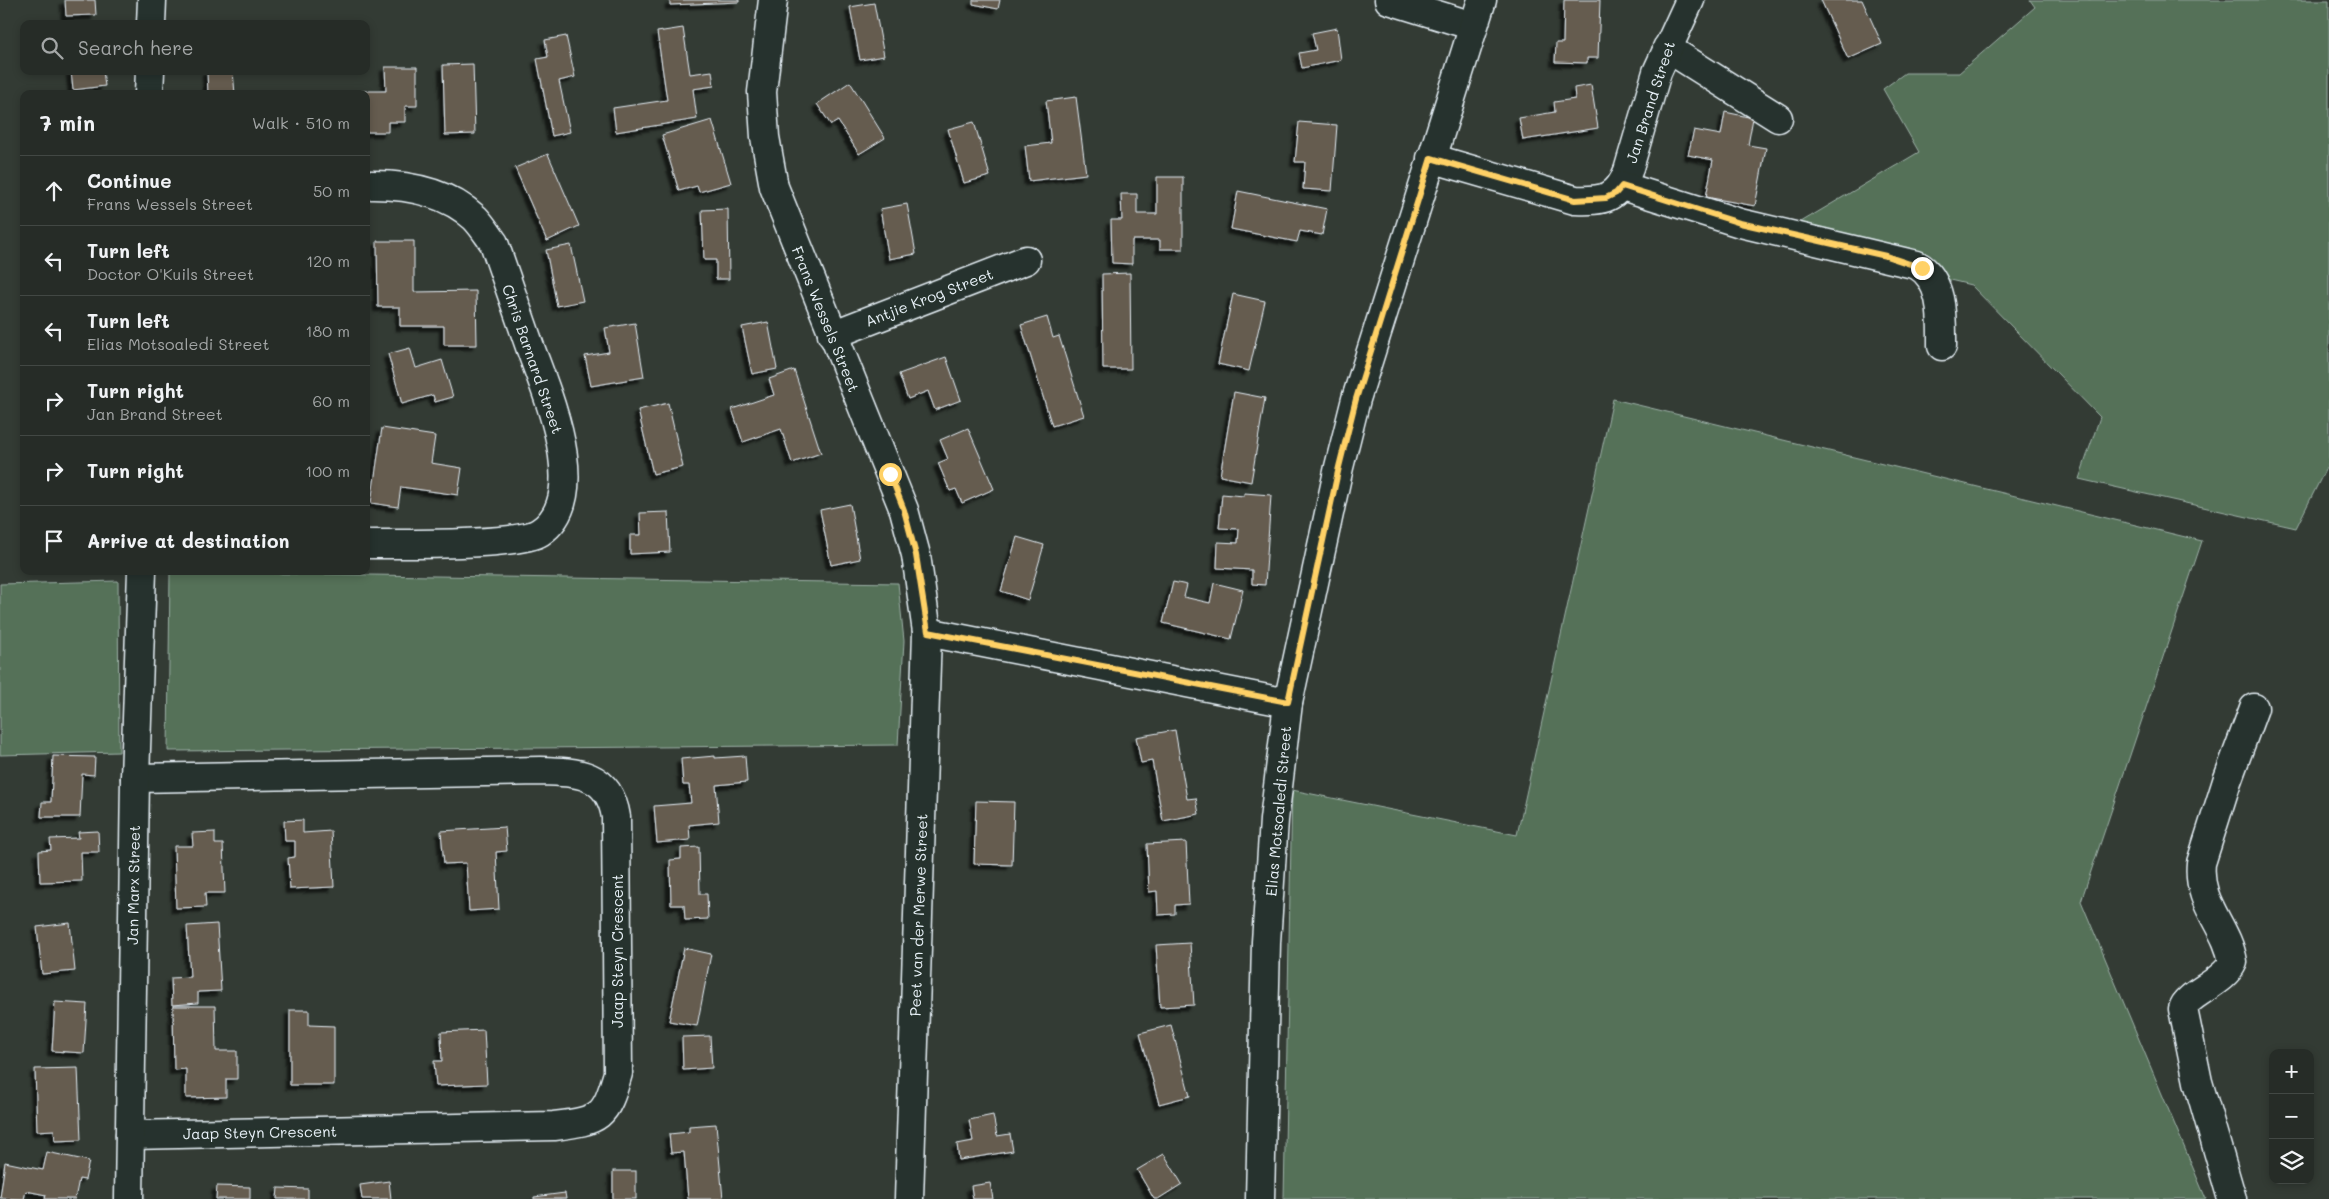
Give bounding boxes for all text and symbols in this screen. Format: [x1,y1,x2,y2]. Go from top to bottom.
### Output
search box [20,20,370,75]
icon: search [38,34,66,62]
text: Search here [78,35,194,60]
street label: Jan Brand Street [1621,38,1679,166]
text: 7 min [40,109,95,136]
text: Walk · 510 m [252,112,350,133]
text: Continue [87,168,172,193]
icon: ahead [40,177,68,205]
text: 50 m [313,180,350,201]
text: Frans Wessels Street [87,193,253,214]
text: Turn left [87,238,170,263]
street label: Frans Wessels Street [788,243,864,395]
icon: left [40,247,68,275]
text: 120 m [306,250,350,271]
route end [1911,257,1934,280]
text: Doctor O'Kuils Street [87,263,254,284]
street label: Antjie Krog Street [862,263,996,331]
street label: Chris Barnard Street [498,282,568,436]
text: Turn left [87,308,170,333]
icon: left [40,317,68,345]
text: 180 m [305,320,350,341]
text: Elias Motsoaledi Street [87,333,269,354]
text: Turn right [87,378,184,403]
icon: right [40,387,68,415]
text: 60 m [313,390,350,411]
text: Jan Brand Street [87,403,223,424]
icon: right [40,457,68,485]
text: Turn right [87,458,184,483]
text: 100 m [305,460,350,481]
route start [879,463,902,486]
icon: arrive [40,527,68,555]
text: Arrive at destination [87,528,290,553]
street label: Elias Motsoaledi Street [1261,725,1295,897]
street label: Peet van der Merwe Street [904,813,932,1017]
street label: Jan Marx Street [122,825,144,945]
street label: Jaap Steyn Crescent [607,874,627,1028]
map controls [2269,1049,2314,1184]
button: + [2269,1049,2314,1094]
button: − [2269,1094,2314,1139]
street label: Jaap Steyn Crescent [183,1121,337,1143]
button: layers [2269,1139,2314,1184]

